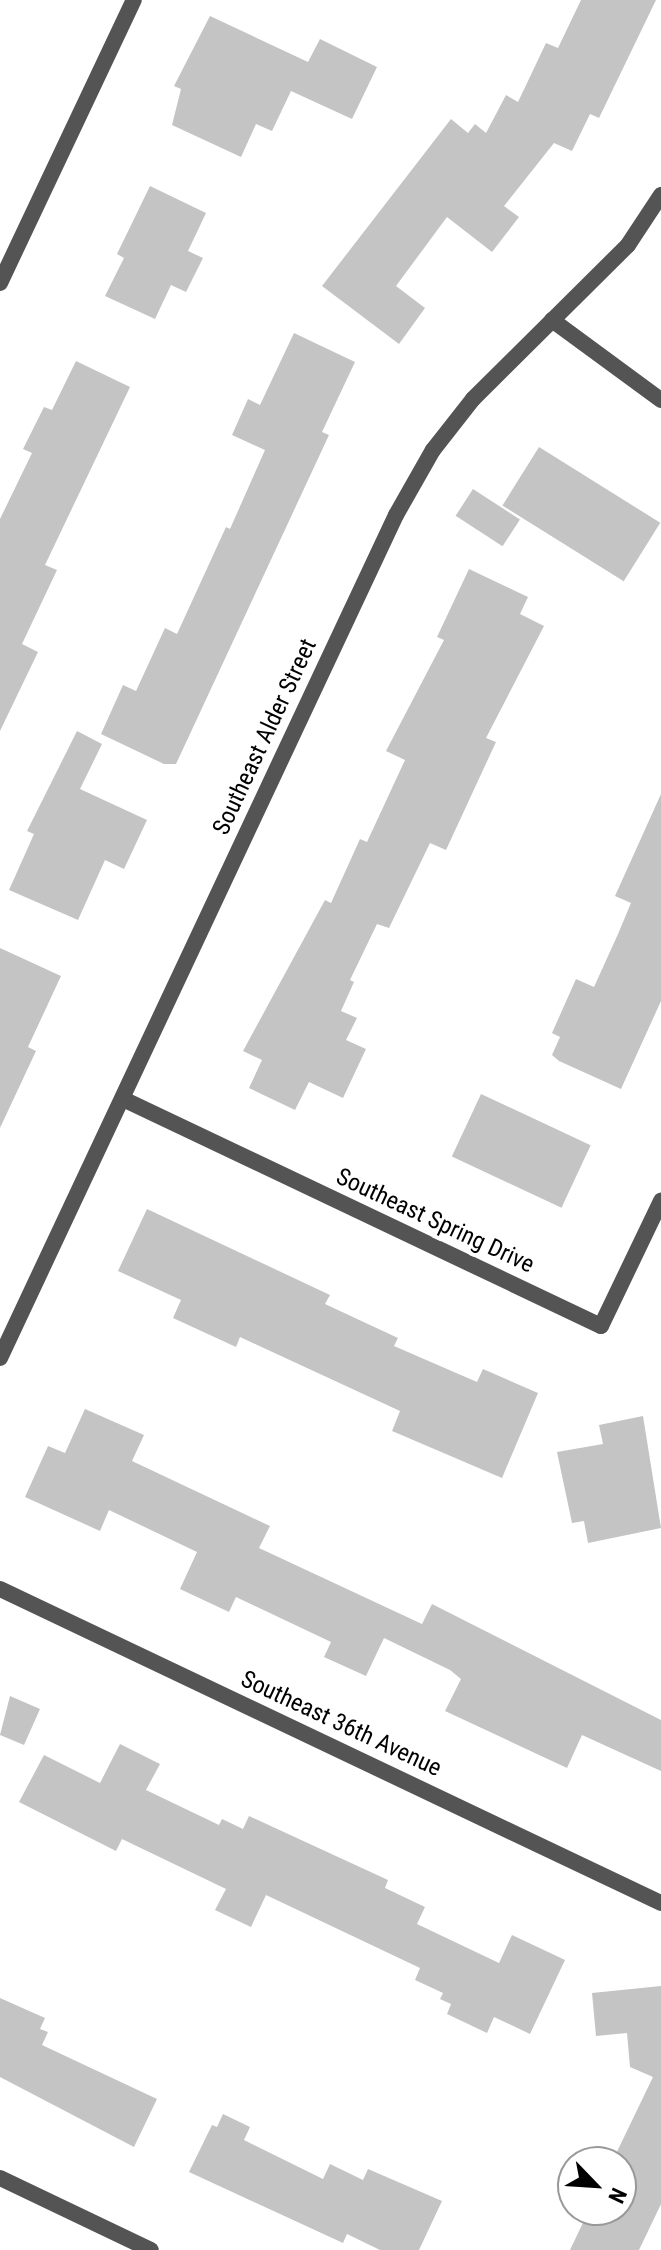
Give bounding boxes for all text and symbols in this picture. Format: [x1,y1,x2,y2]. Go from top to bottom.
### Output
street label: Southeast Alder Street [207,635,323,839]
street label: Southeast Spring Drive [331,1163,539,1279]
street label: Southeast 36th Avenue [236,1665,446,1783]
north arrow [557,2146,637,2226]
text: N [603,2184,632,2207]

